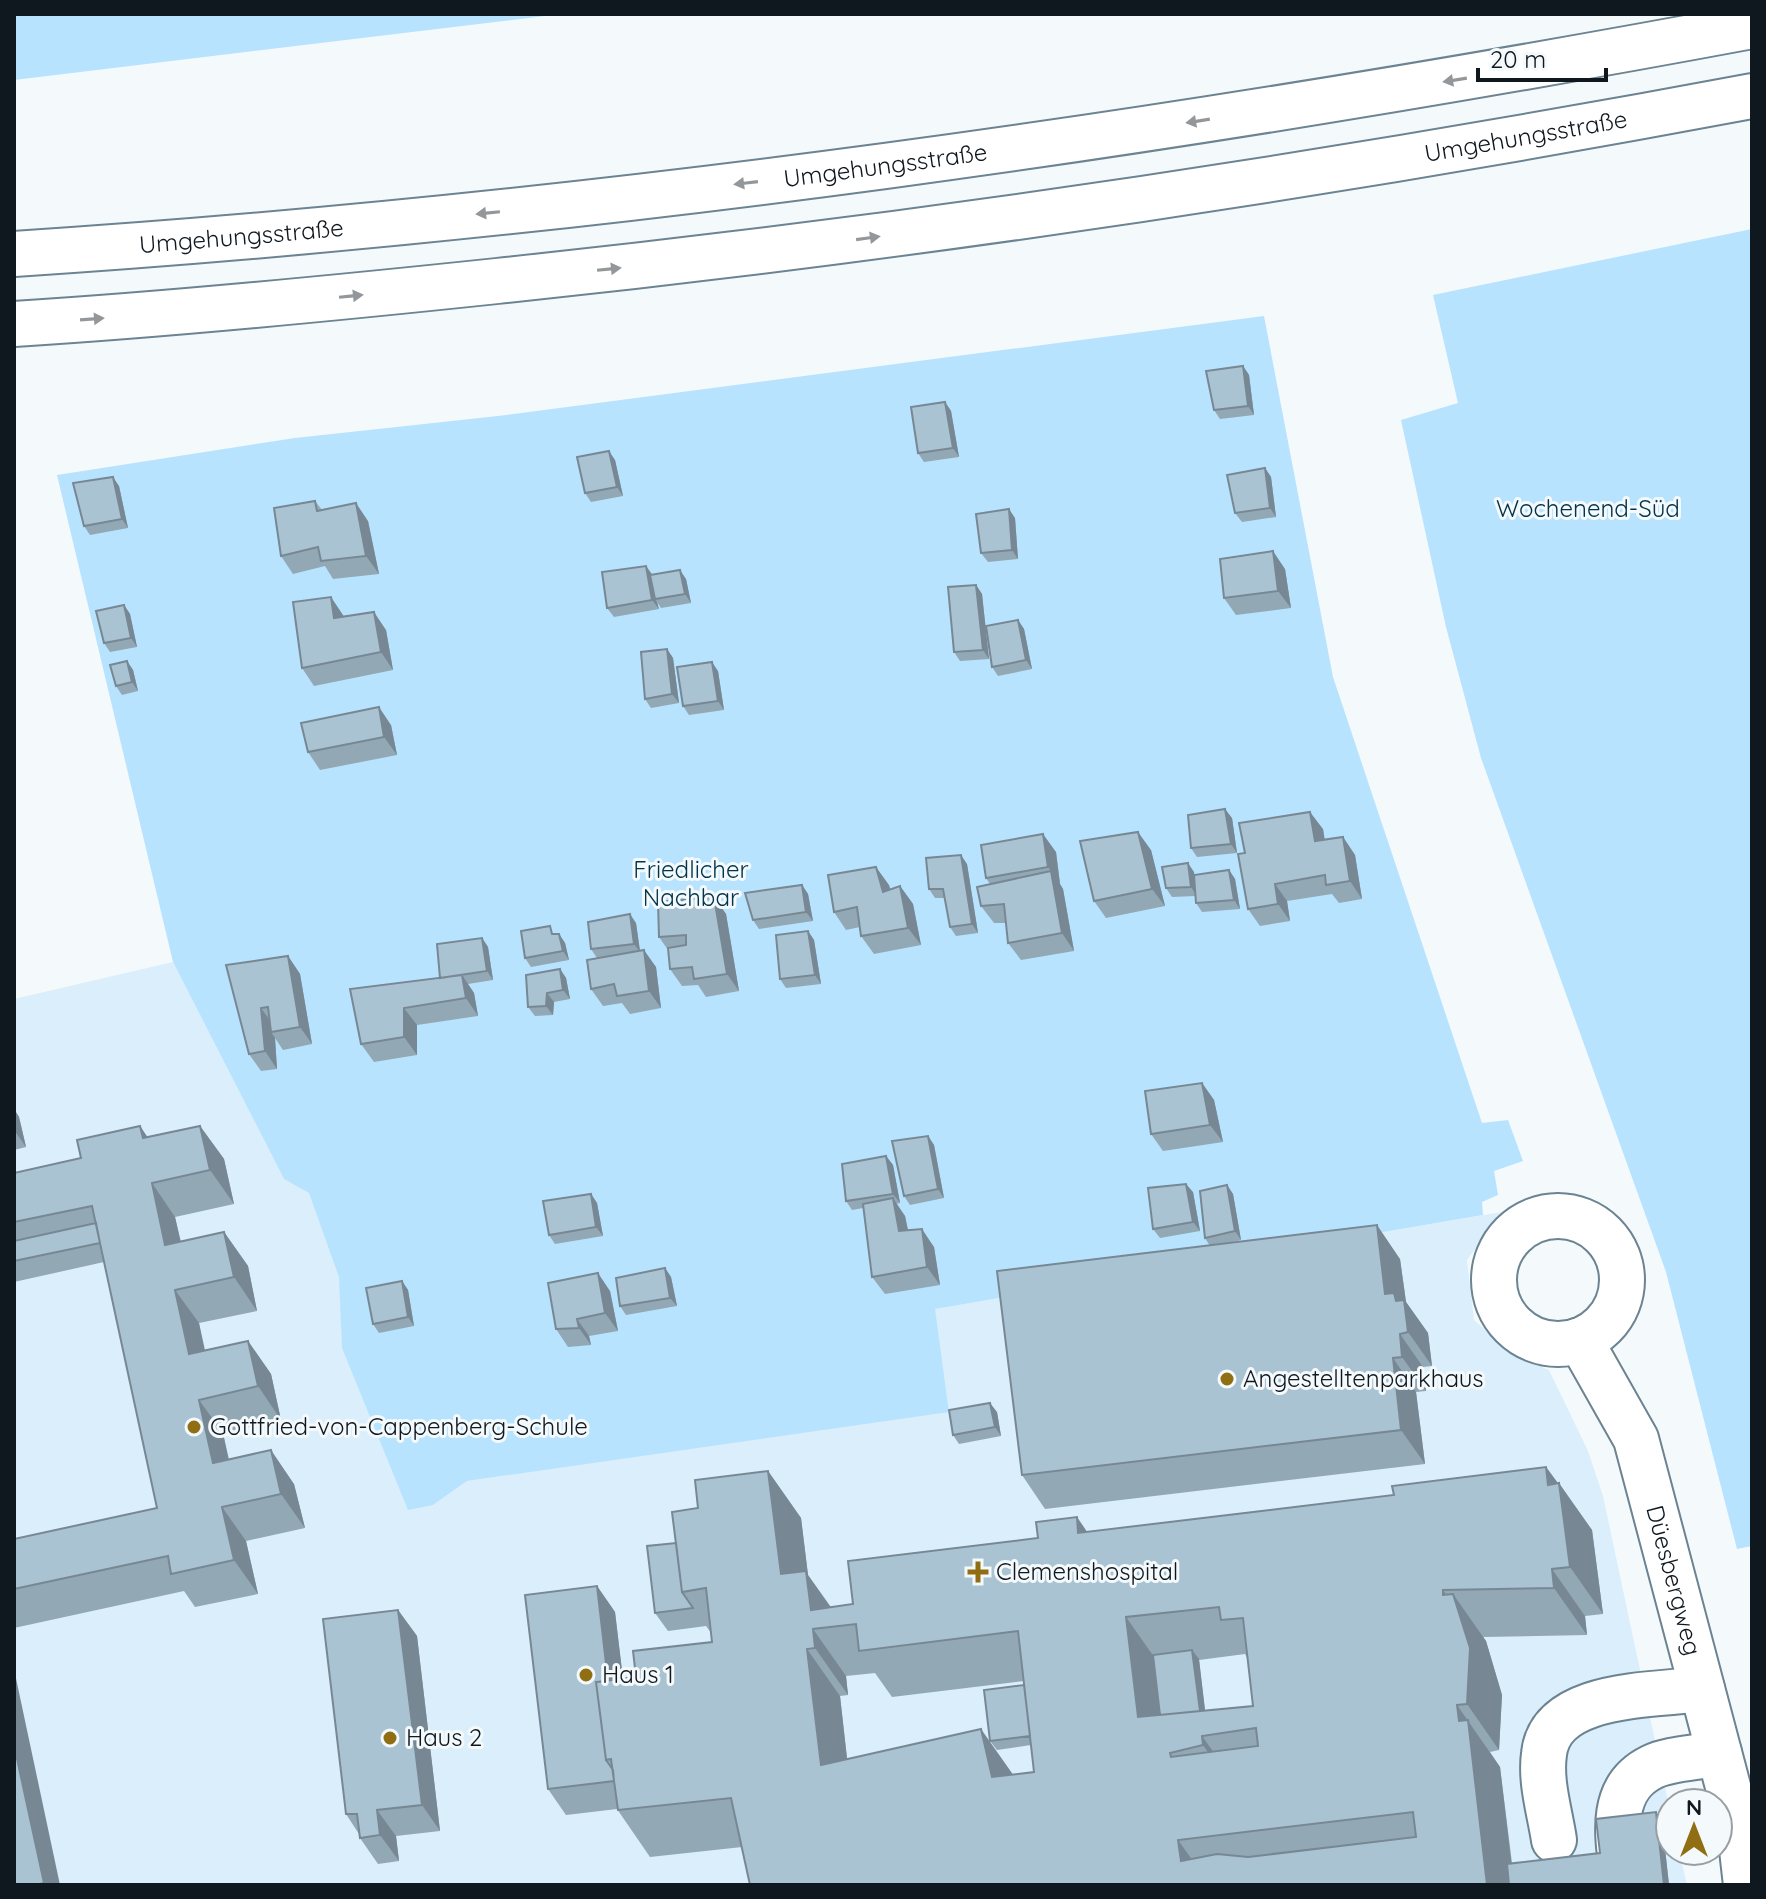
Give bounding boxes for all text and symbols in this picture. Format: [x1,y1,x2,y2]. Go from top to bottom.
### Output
scale bar [1478,32,1606,82]
text: 20 m [1490,44,1546,74]
one-way arrow [1442,74,1467,87]
street label: Umgehungsstraße [1422,103,1629,168]
one-way arrow [1185,115,1210,128]
street label: Umgehungsstraße [782,136,989,193]
one-way arrow [733,177,758,190]
one-way arrow [475,206,500,219]
street label: Umgehungsstraße [138,212,345,259]
one-way arrow [855,231,880,244]
one-way arrow [597,263,622,276]
one-way arrow [339,290,364,303]
one-way arrow [80,312,105,325]
park label: Wochenend-Süd [1496,493,1680,523]
park label: Friedlicher Nachbar [633,854,749,912]
place label: Angestelltenparkhaus [1243,1363,1484,1393]
marker: Angestelltenparkhaus [1218,1370,1236,1388]
place label: Gottfried-von-Cappenberg-Schule [210,1411,588,1441]
marker: Gottfried-von-Cappenberg-Schule [185,1418,203,1436]
street label: Düesbergweg [1640,1502,1709,1659]
place label: Clemenshospital [996,1556,1178,1586]
marker: Clemenshospital [967,1561,989,1583]
place label: Haus 1 [602,1659,674,1689]
marker: Haus 1 [577,1666,595,1684]
place label: Haus 2 [406,1722,482,1752]
marker: Haus 2 [381,1729,399,1747]
north arrow [1654,1787,1734,1867]
text: N [1686,1793,1702,1821]

